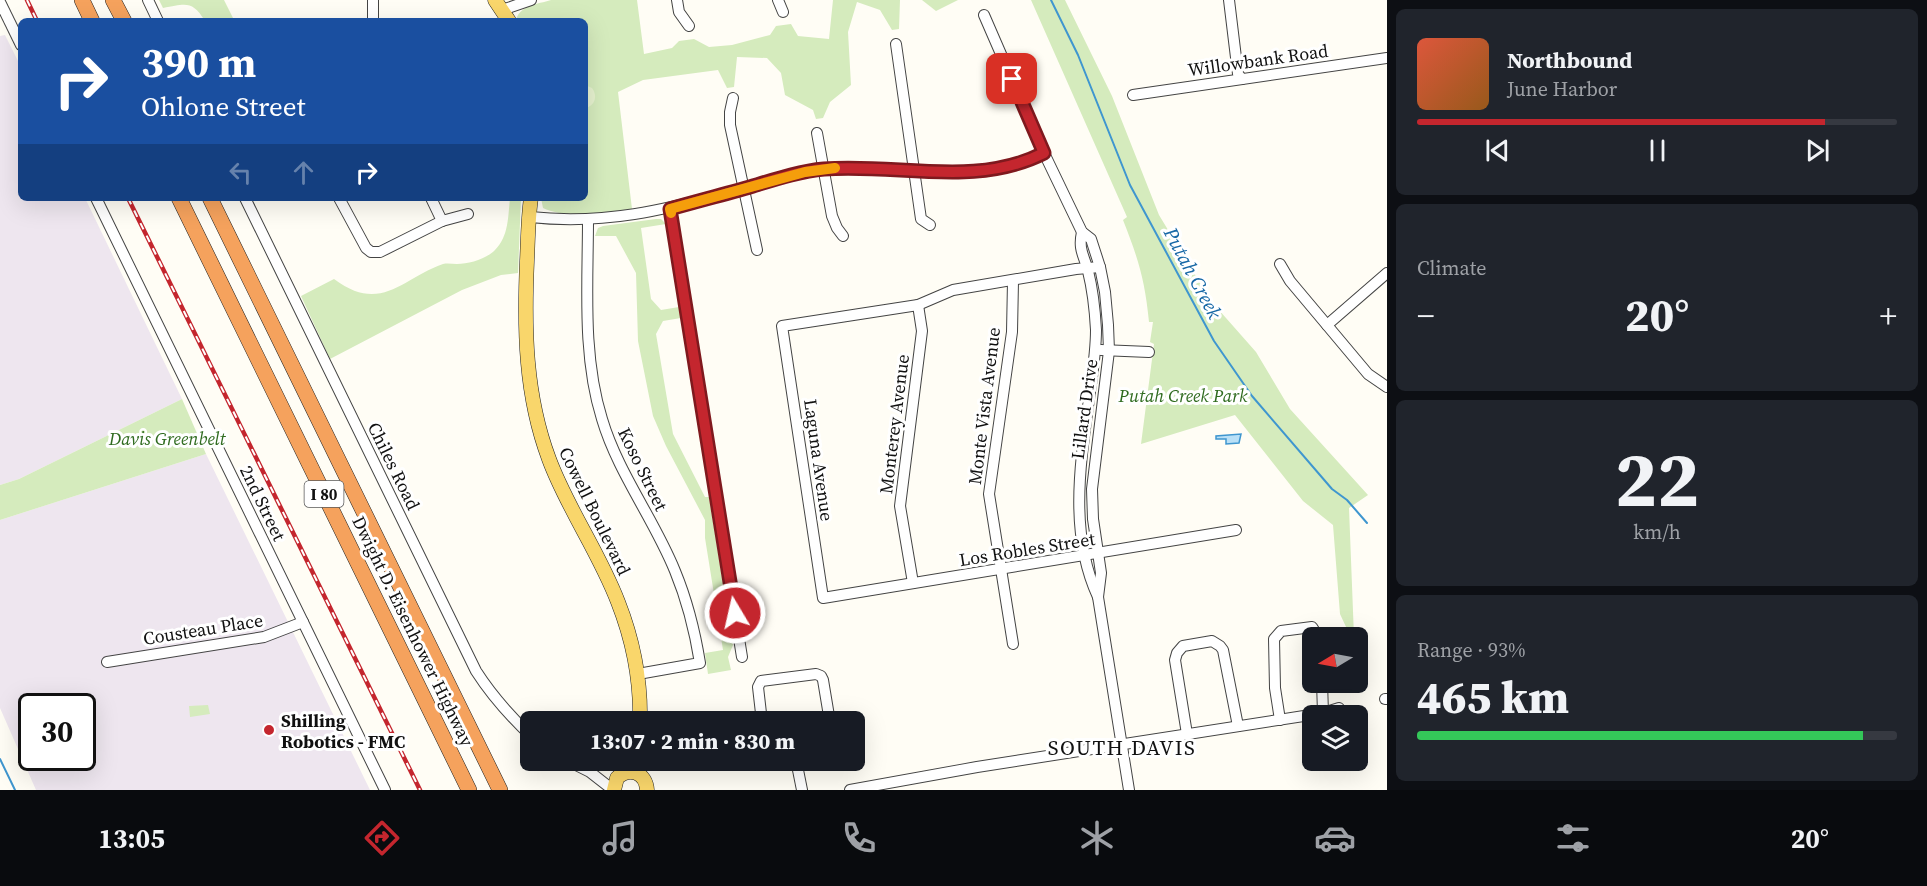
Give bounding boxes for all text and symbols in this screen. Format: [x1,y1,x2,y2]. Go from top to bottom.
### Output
text: 390 m [141,33,256,91]
street label: Willowbank Road [1186,38,1330,82]
icon: right [42,42,120,120]
text: Northbound [1507,45,1632,75]
pin [986,53,1037,104]
icon: arrive [995,62,1028,95]
text: June Harbor [1507,75,1617,103]
text: Ohlone Street [141,88,305,125]
icon: previous [1481,134,1514,167]
icon: pause [1641,134,1674,167]
icon: next [1801,134,1834,167]
icon: left [224,156,257,189]
icon: ahead [287,156,320,189]
icon: right [350,156,383,189]
water label: Putah Creek [1157,221,1229,324]
text: Climate [1417,254,1486,282]
text: 20° [1625,284,1689,346]
text: − [1417,293,1435,338]
text: + [1879,293,1897,338]
street label: Monte Vista Avenue [962,326,1006,486]
street label: Monterey Avenue [873,353,915,495]
street label: Lillard Drive [1065,357,1103,461]
park label: Putah Creek Park [1118,383,1248,408]
street label: Laguna Avenue [798,397,840,523]
street label: Chiles Road [362,418,426,514]
street label: Koso Street [612,423,674,515]
text: 22 [1615,425,1699,532]
park label: Davis Greenbelt [108,426,226,451]
street label: Cowell Boulevard [553,443,637,579]
street label: 2nd Street [234,461,292,545]
road number: I 80 [304,481,344,507]
street label: Dwight D. Eisenhower Highway [346,512,480,751]
text: km/h [1633,518,1681,546]
street label: Los Robles Street [957,526,1097,572]
position arrow [703,581,767,645]
street label: Cousteau Place [141,607,265,651]
north arrow [1302,627,1368,693]
map controls [1302,627,1368,771]
text: Range · 93% [1417,636,1526,664]
text: 465 km [1417,666,1569,728]
speed limit sign: 30 [18,693,96,771]
button: layers [1302,705,1368,771]
place label: Shilling Robotics - FMC [281,708,405,754]
marker: Shilling Robotics - FMC [262,723,276,737]
text: 13:07 · 2 min · 830 m [590,726,795,756]
district label: SOUTH DAVIS [1048,733,1196,762]
icon: directions [361,817,403,859]
icon: music [599,817,641,859]
icon: phone [838,817,880,859]
icon: climate [1076,817,1118,859]
icon: car [1314,817,1356,859]
icon: filters [1552,817,1594,859]
text: 13:05 [98,820,165,857]
text: 20° [1791,820,1829,857]

